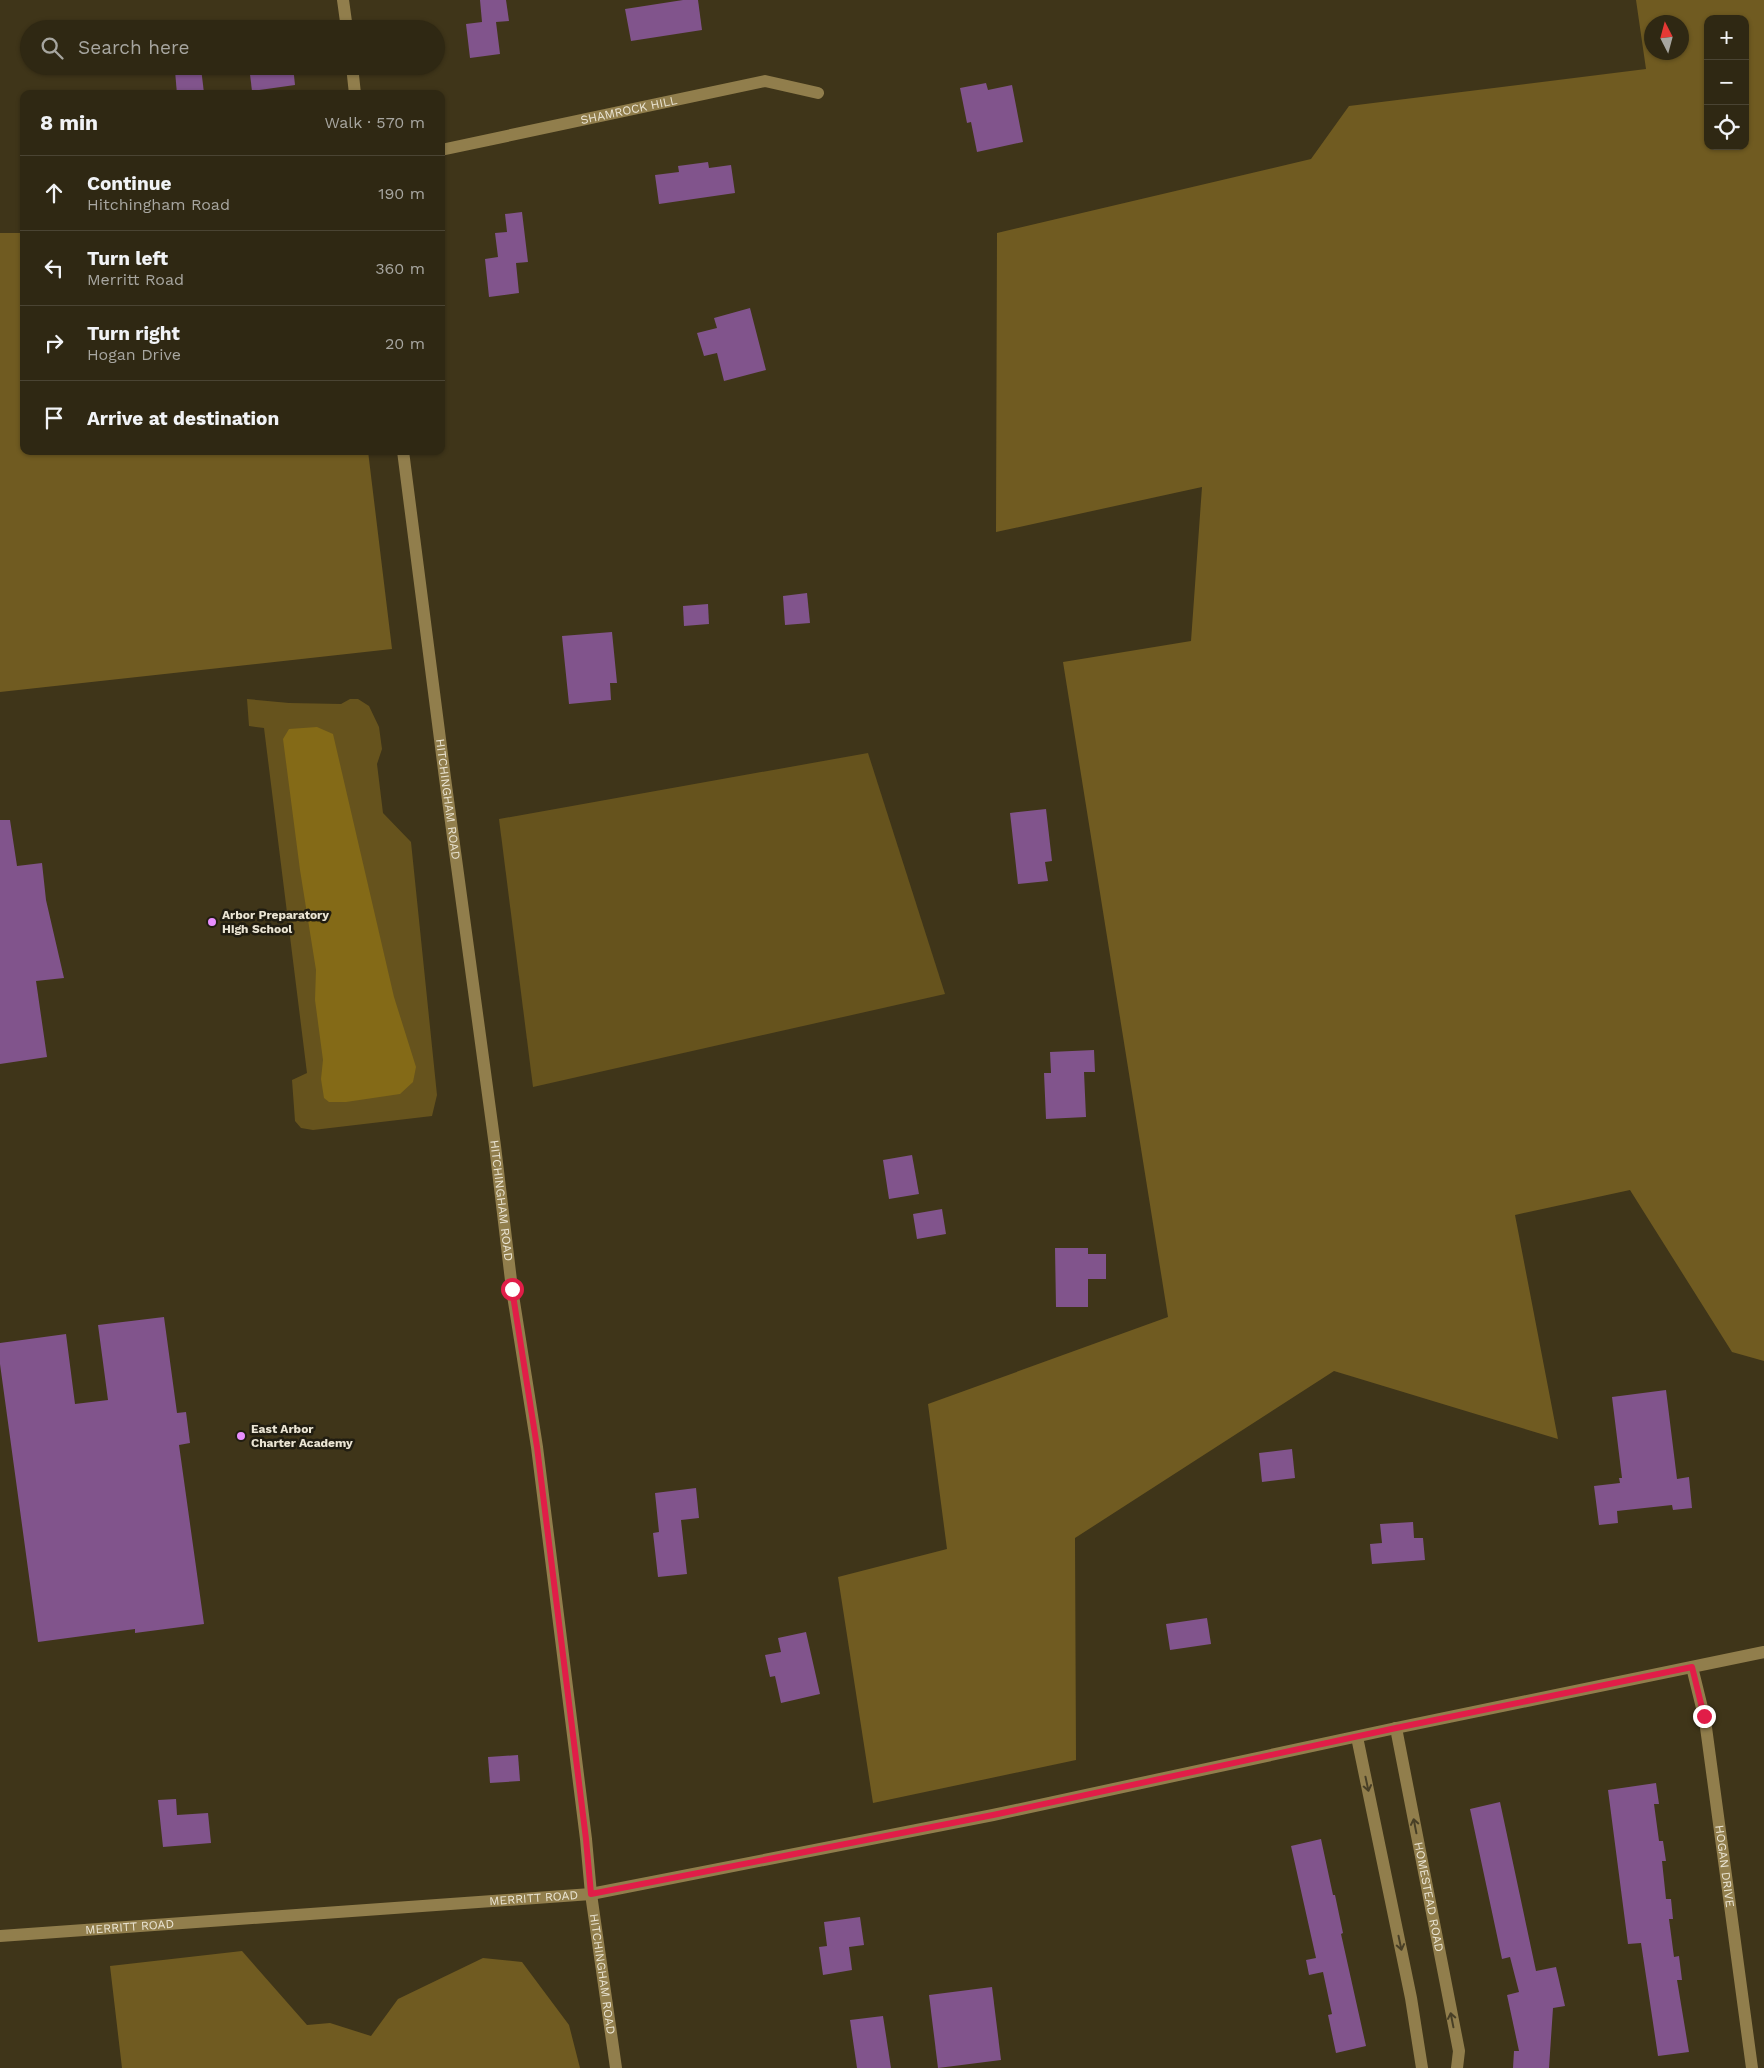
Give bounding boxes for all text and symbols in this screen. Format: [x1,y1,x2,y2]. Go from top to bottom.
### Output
north arrow [1644,15,1689,60]
map controls [1704,15,1749,150]
button: + [1704,15,1749,60]
search box [20,20,445,75]
icon: search [38,34,66,62]
text: Search here [78,36,189,59]
button: − [1704,60,1749,105]
street label: SHAMROCK HILL [579,93,678,127]
button: locate [1704,105,1749,150]
text: 8 min [40,110,98,135]
text: Walk · 570 m [324,113,425,132]
text: Continue [87,172,171,195]
icon: ahead [40,179,68,207]
text: 190 m [378,184,425,203]
text: Hitchingham Road [87,195,230,214]
text: Turn left [87,247,168,270]
icon: left [40,254,68,282]
text: 360 m [375,259,425,278]
text: Merritt Road [87,270,184,289]
text: Turn right [87,322,180,345]
icon: right [40,329,68,357]
text: 20 m [385,334,425,353]
text: Hogan Drive [87,345,181,364]
icon: arrive [40,404,68,432]
text: Arrive at destination [87,407,279,430]
street label: HITCHINGHAM ROAD [433,738,463,860]
place label: Arbor Preparatory High School [222,908,329,936]
marker: Arbor Preparatory High School [206,916,218,928]
street label: HITCHINGHAM ROAD [487,1139,516,1262]
route start [501,1278,524,1301]
place label: East Arbor Charter Academy [251,1422,353,1450]
marker: East Arbor Charter Academy [235,1430,247,1442]
route end [1693,1705,1716,1728]
one-way arrow [1363,1776,1372,1792]
one-way arrow [1409,1818,1419,1834]
street label: HOGAN DRIVE [1712,1824,1737,1908]
street label: HOMESTEAD ROAD [1411,1841,1447,1953]
street label: MERRITT ROAD [489,1888,579,1908]
street label: HITCHINGHAM ROAD [587,1913,618,2035]
street label: MERRITT ROAD [85,1917,175,1937]
one-way arrow [1395,1935,1405,1951]
one-way arrow [1447,2012,1457,2028]

